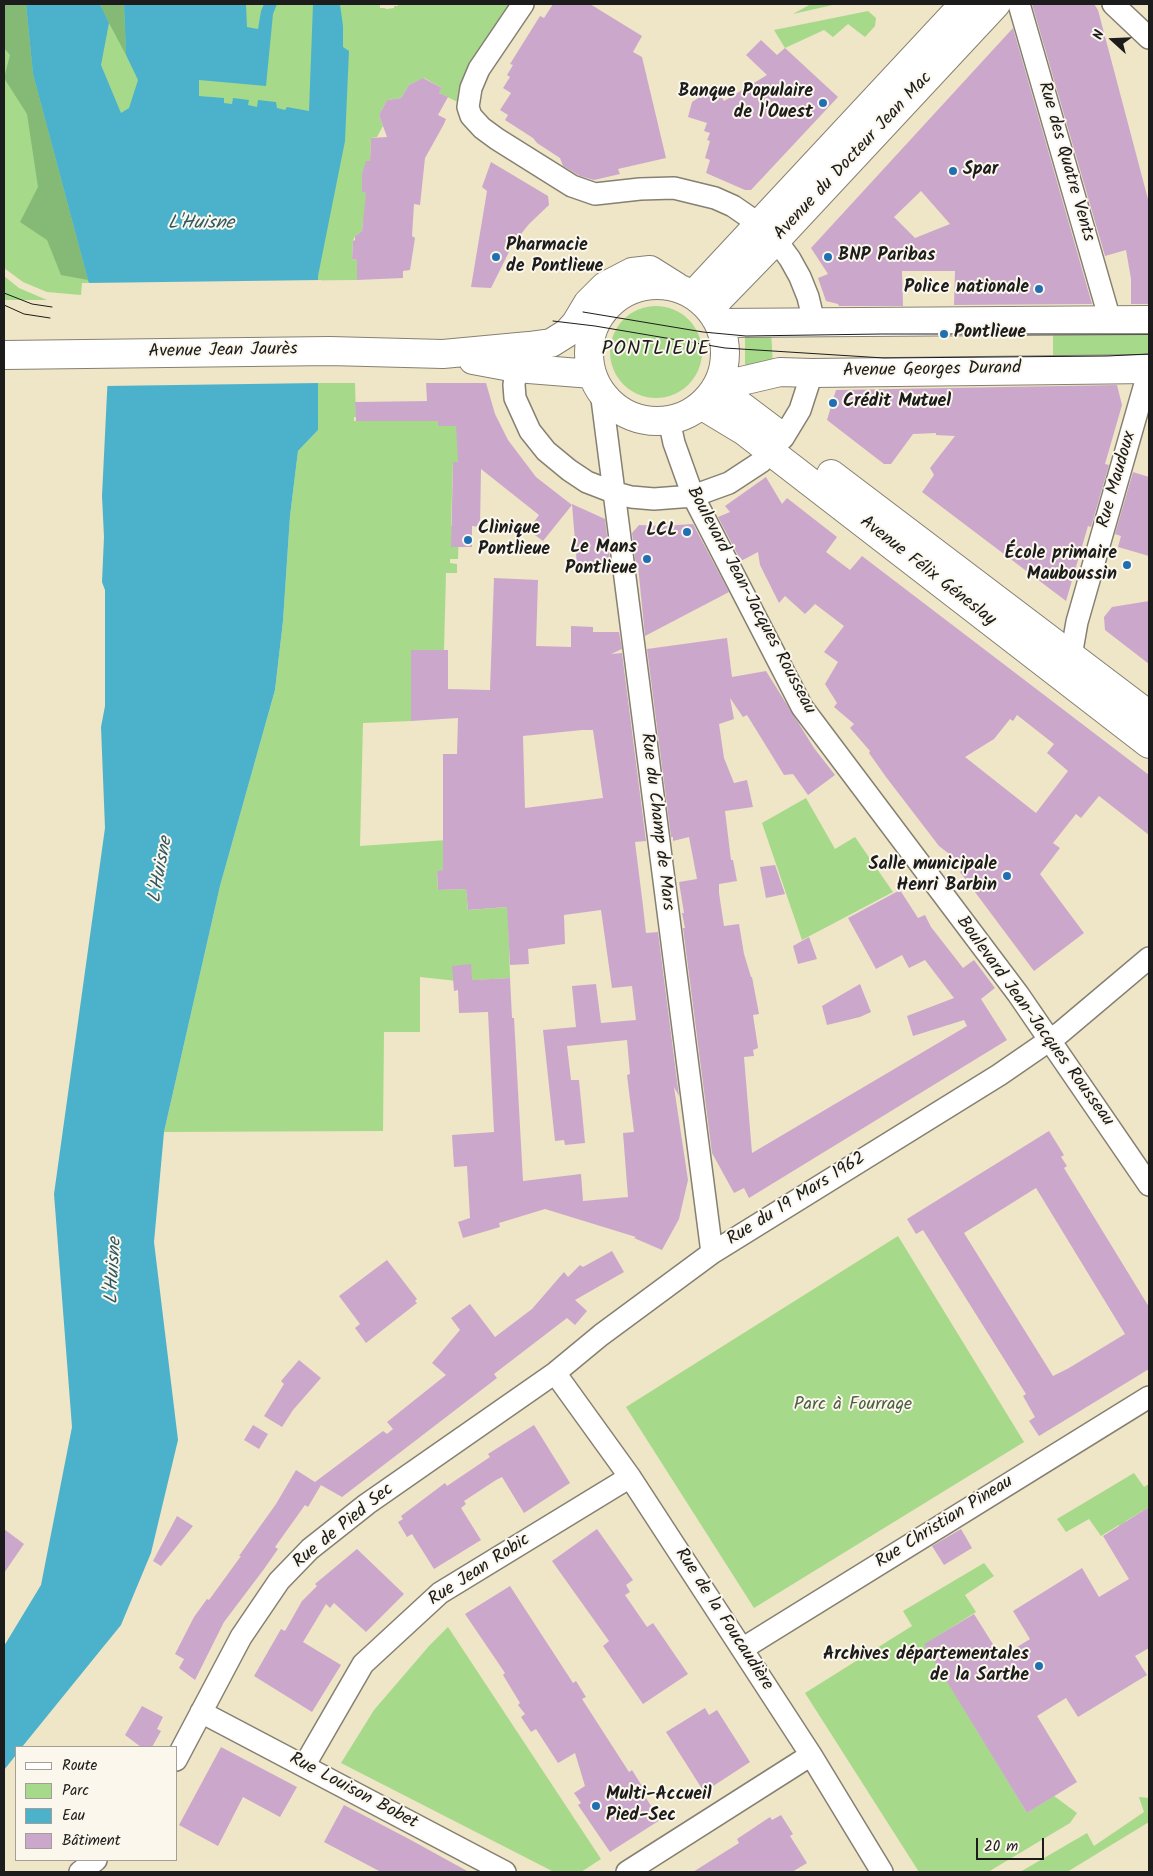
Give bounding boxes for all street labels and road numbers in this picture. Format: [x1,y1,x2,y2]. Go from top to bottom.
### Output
street label: Avenue du Docteur Jean Mac [770,68,938,246]
street label: Rue des Quatre Vents [1032,80,1098,244]
street label: Avenue Jean Jaurès [148,340,298,364]
street label: Avenue Georges Durand [843,359,1021,383]
street label: Rue Maudoux [1094,429,1142,531]
street label: Boulevard Jean-Jacques Rousseau [681,483,819,719]
street label: Avenue Félix Géneslay [855,512,999,632]
street label: Rue du Champ de Mars [634,732,678,912]
street label: Boulevard Jean-Jacques Rousseau [950,913,1118,1131]
street label: Rue du 19 Mars 1962 [724,1149,870,1251]
street label: Rue Christian Pineau [872,1472,1018,1574]
street label: Rue de Pied Sec [289,1480,399,1574]
street label: Rue Jean Robic [425,1530,535,1612]
street label: Rue de la Foucaudière [669,1545,777,1695]
street label: Rue Louison Bobet [285,1749,421,1835]

